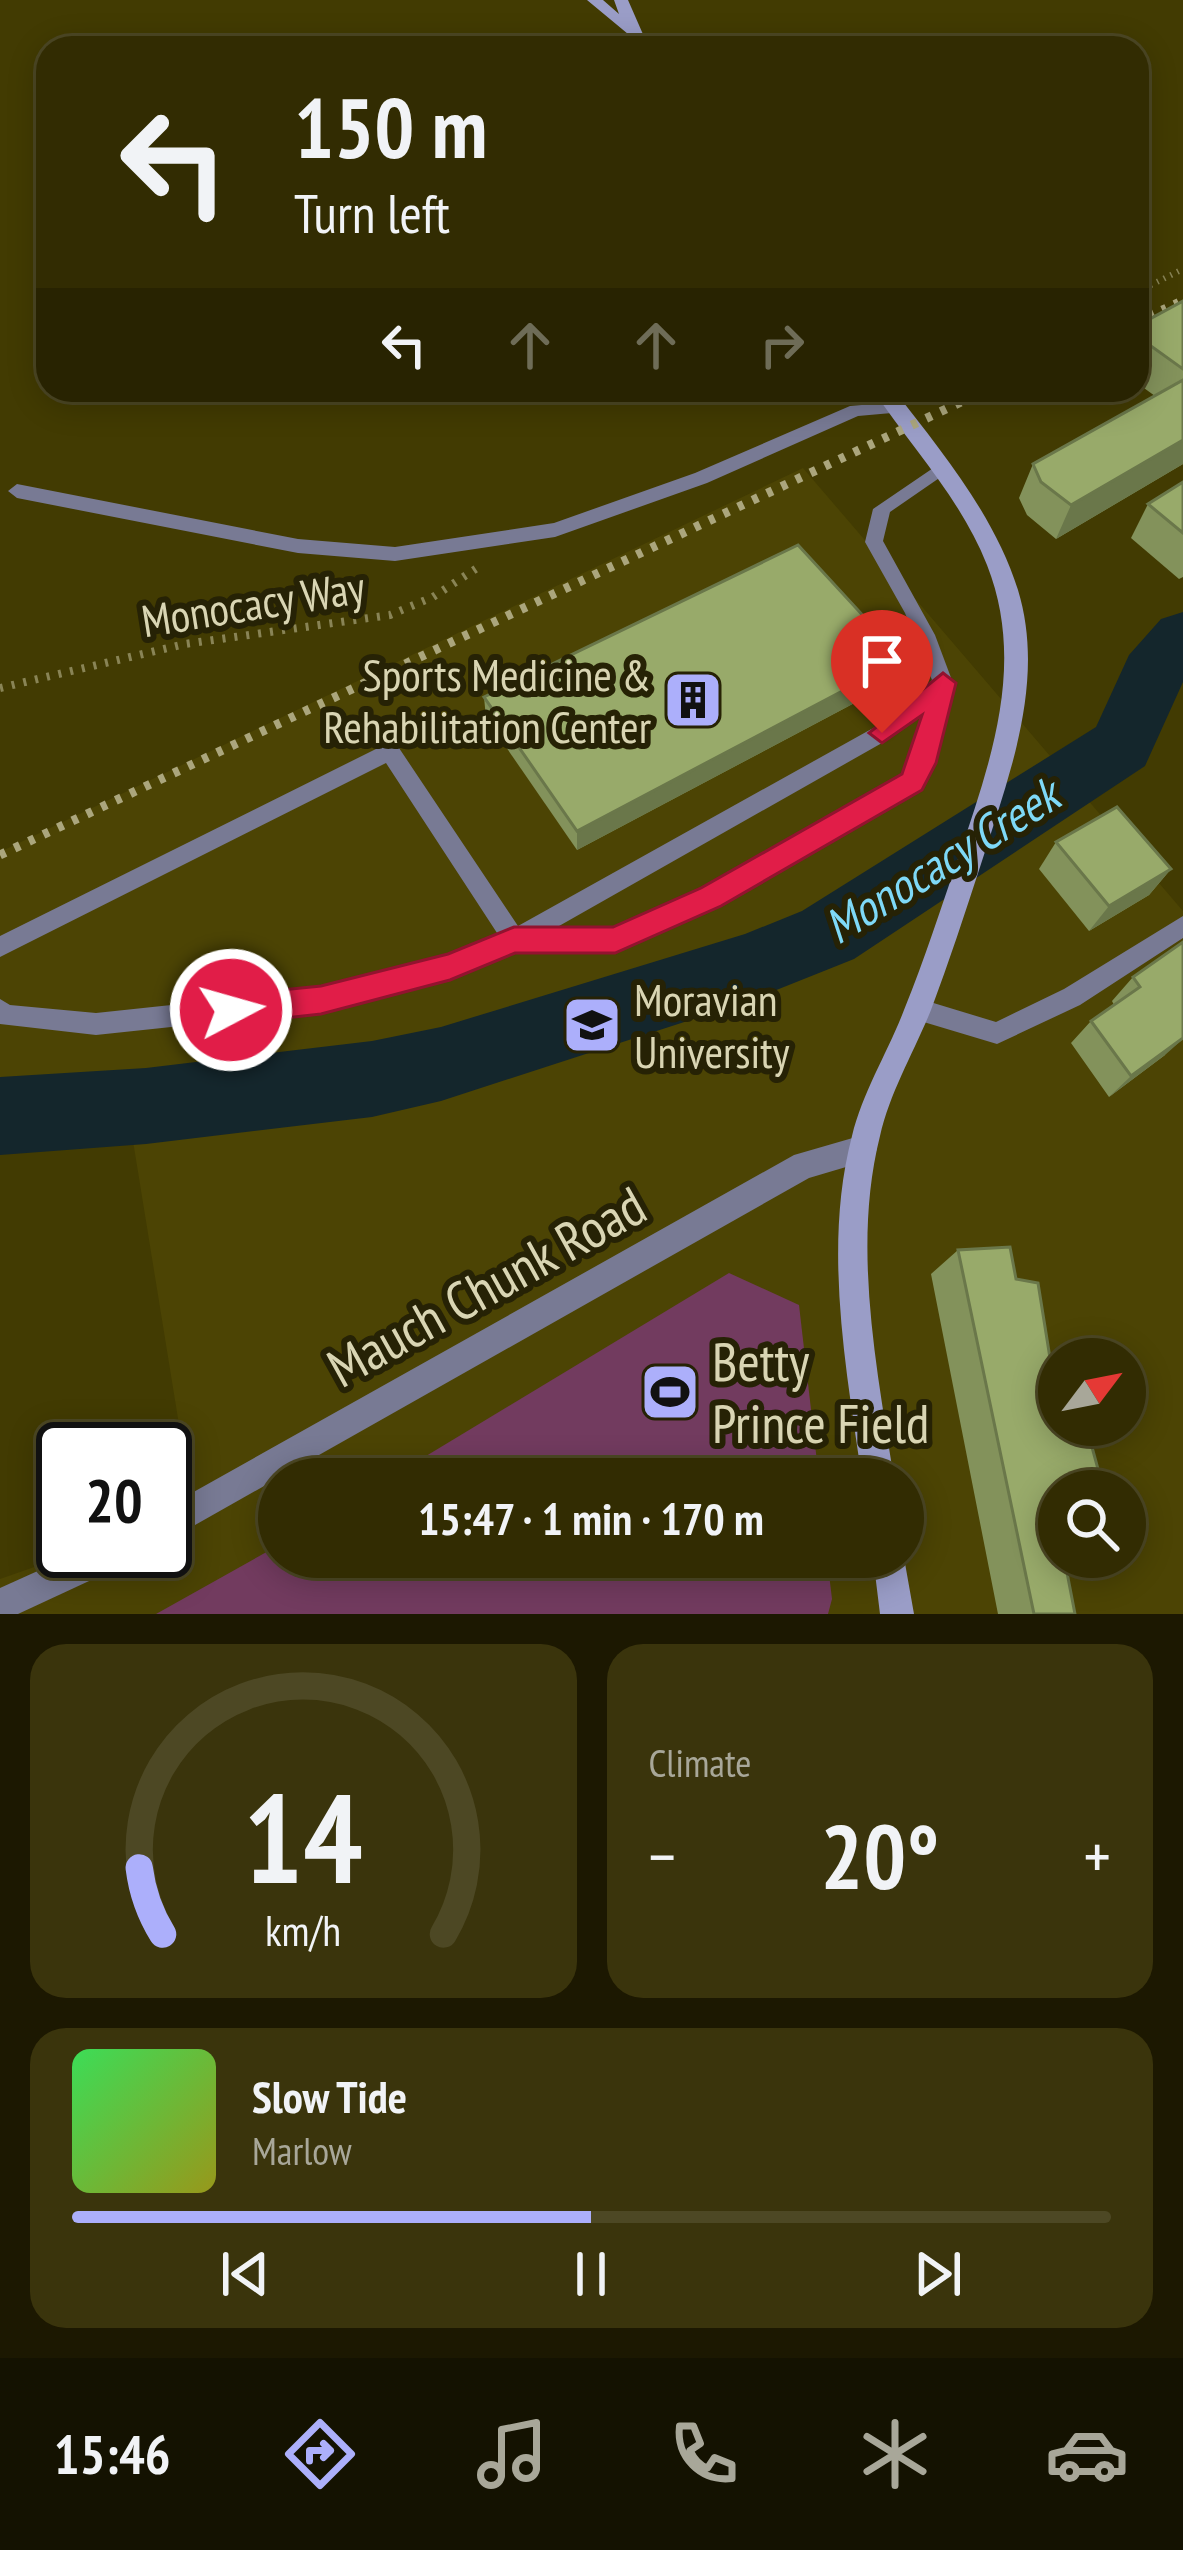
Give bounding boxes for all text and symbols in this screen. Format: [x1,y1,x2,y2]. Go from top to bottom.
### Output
text: 150 m [294,72,487,181]
icon: left [96,84,252,240]
text: Turn left [294,178,450,248]
icon: left [371,312,437,378]
icon: ahead [497,312,563,378]
icon: ahead [623,312,689,378]
icon: right [749,312,815,378]
street label: Monocacy Way [137,557,369,649]
pin [831,610,933,733]
icon: arrive [849,628,915,694]
place label: Sports Medicine & Rehabilitation Center [323,645,652,755]
building icon: Sports Medicine & Rehabilitation Center [662,669,724,731]
water label: Monocacy Creek [812,761,1074,957]
position arrow [168,947,294,1073]
place label: Moravian University [634,970,789,1080]
school or university icon: Moravian University [561,994,623,1056]
street label: Mauch Chunk Road [315,1170,657,1402]
place label: Betty Prince Field [712,1326,929,1458]
north arrow [1038,1338,1146,1446]
map controls [1038,1338,1146,1578]
sports icon: Betty Prince Field [639,1361,701,1423]
speed limit sign: 20 [36,1422,192,1578]
button: search [1038,1470,1146,1578]
text: 15:47 · 1 min · 170 m [418,1489,764,1547]
text: Climate [649,1737,751,1788]
text: 14 [244,1756,363,1917]
text: 20° [820,1797,939,1914]
text: − [649,1813,676,1898]
text: + [1084,1813,1111,1898]
text: km/h [265,1902,341,1958]
text: Slow Tide [252,2067,407,2125]
text: Marlow [252,2125,352,2176]
icon: previous [212,2241,278,2307]
icon: pause [558,2241,624,2307]
icon: next [905,2241,971,2307]
icon: directions [278,2412,362,2496]
icon: music [470,2412,554,2496]
icon: phone [662,2412,746,2496]
icon: climate [853,2412,937,2496]
icon: car [1045,2412,1129,2496]
text: 15:46 [54,2419,171,2489]

